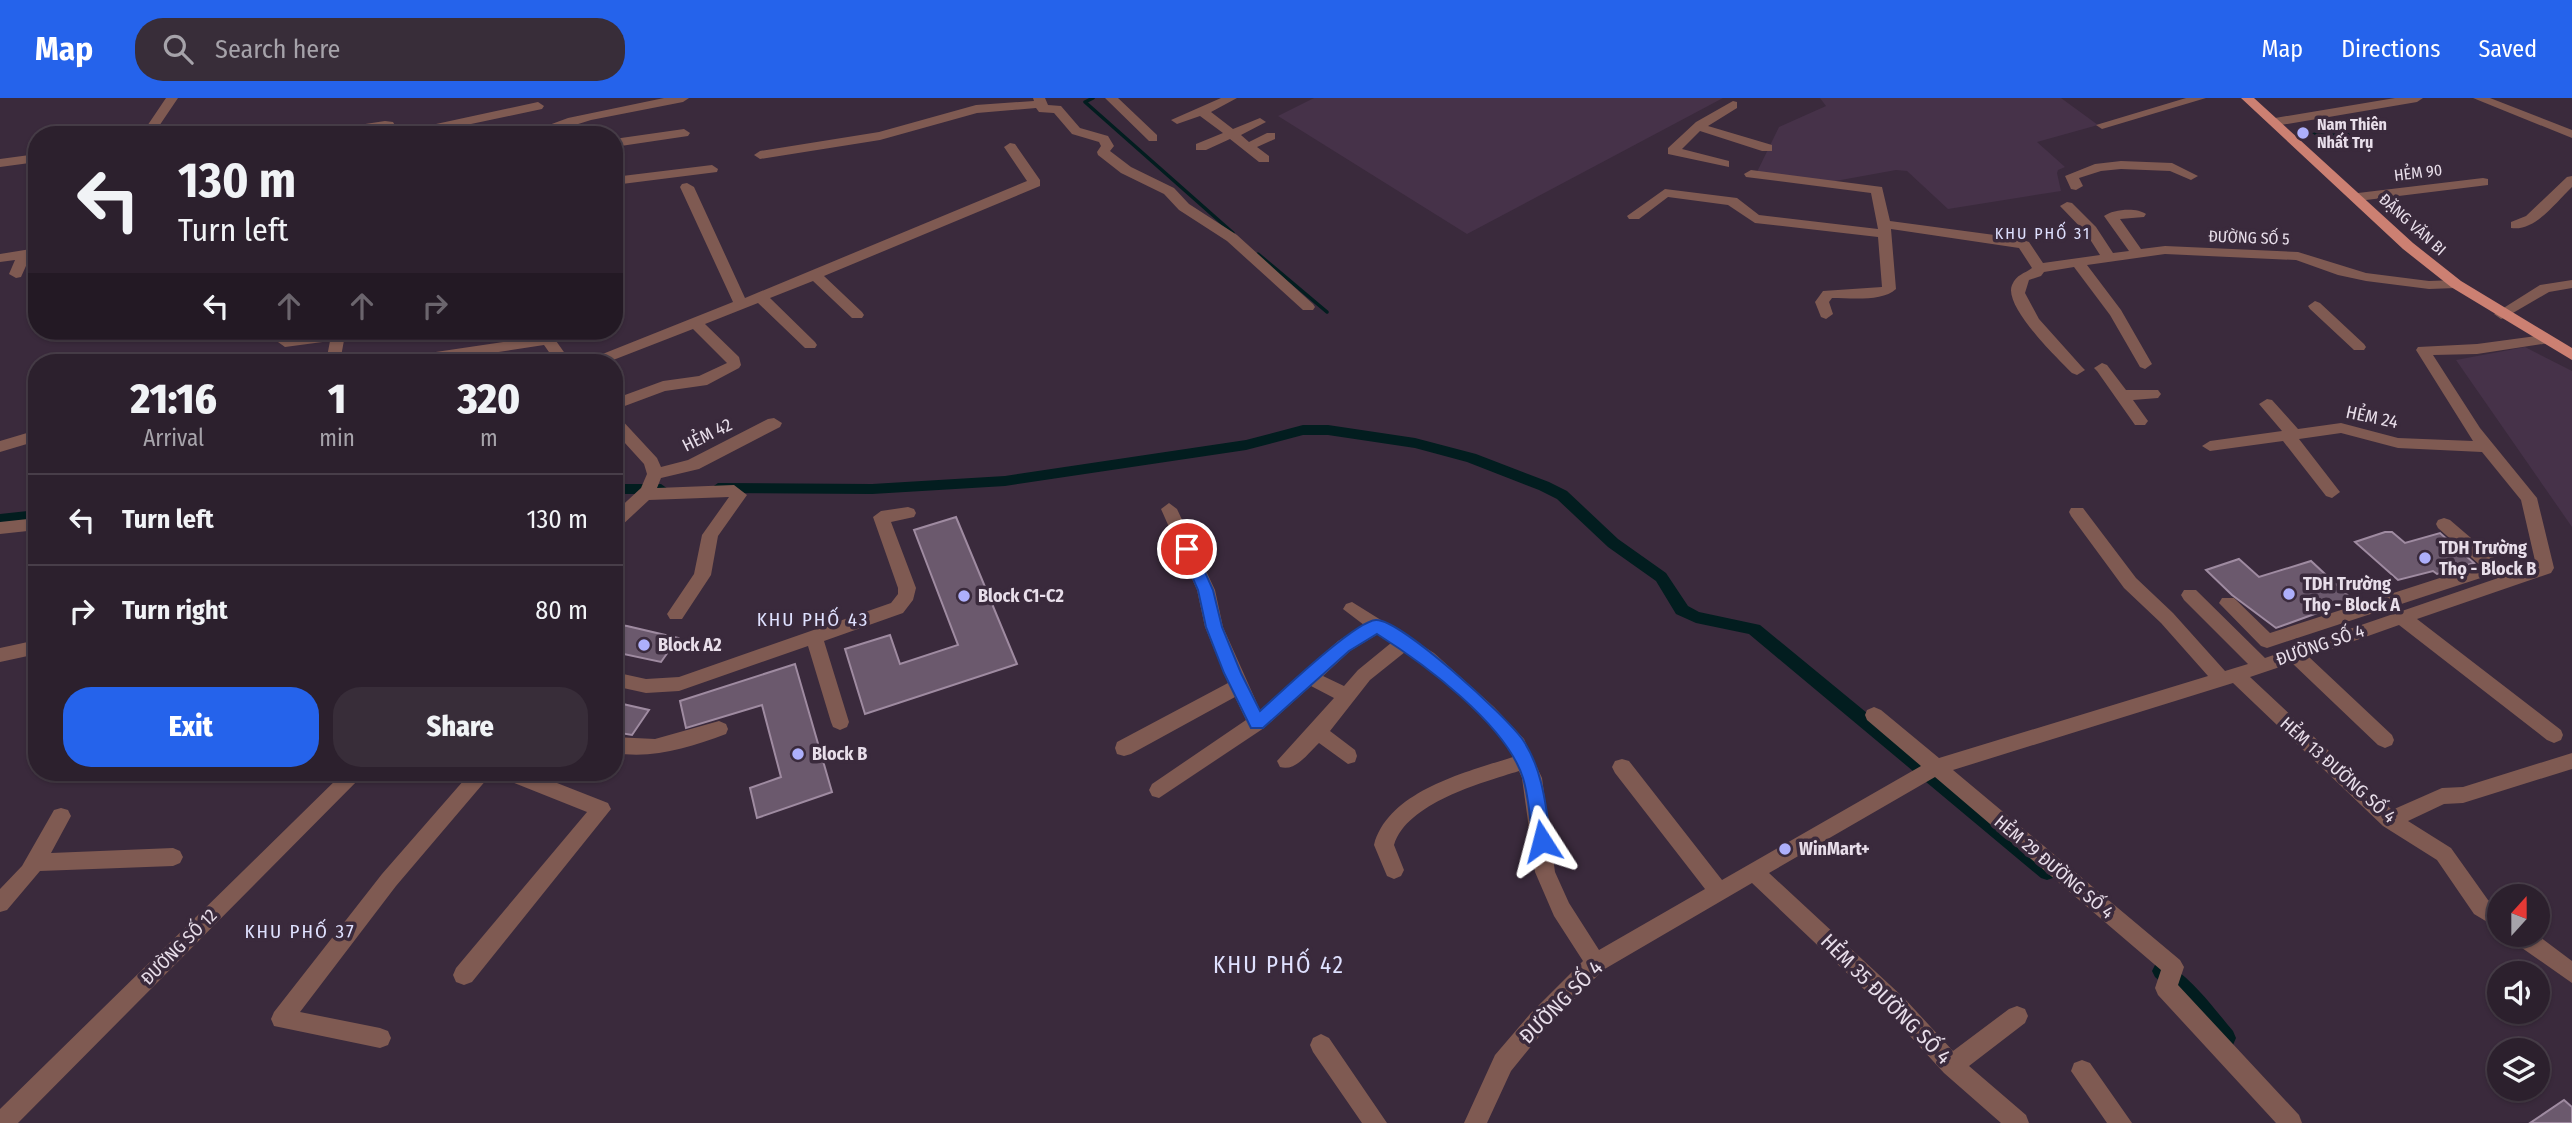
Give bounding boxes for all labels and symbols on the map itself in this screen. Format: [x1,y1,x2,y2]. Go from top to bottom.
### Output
place label: Nam Thiên Nhất Trụ [2317,115,2387,152]
marker: Nam Thiên Nhất Trụ [2295,125,2311,141]
street label: HẺM 90 [2393,159,2443,185]
street label: ĐẶNG VĂN BI [2375,189,2451,259]
district label: KHU PHỐ 31 [1995,221,2091,243]
street label: ĐƯỜNG SỐ 5 [2208,224,2290,248]
street label: HẺM 24 [2344,400,2401,433]
street label: HẺM 42 [678,413,736,456]
pin [1157,519,1217,579]
place label: TDH Trường Thọ - Block B [2439,537,2536,580]
marker: TDH Trường Thọ - Block B [2417,550,2433,566]
place label: TDH Trường Thọ - Block A [2303,573,2400,616]
place label: Block C1-C2 [978,585,1064,607]
marker: TDH Trường Thọ - Block A [2281,586,2297,602]
marker: Block C1-C2 [956,588,972,604]
district label: KHU PHỐ 43 [757,606,869,631]
street label: ĐƯỜNG SỐ 4 [2272,617,2367,670]
place label: Block A2 [658,634,722,656]
marker: Block A2 [636,637,652,653]
street label: HẺM 13 ĐƯỜNG SỐ 4 [2276,710,2402,828]
place label: Block B [812,743,867,765]
marker: Block B [790,746,806,762]
position arrow [1505,804,1579,878]
street label: HẺM 29 ĐƯỜNG SỐ 4 [1990,808,2120,924]
place label: WinMart+ [1799,838,1870,860]
marker: WinMart+ [1777,841,1793,857]
north arrow [2487,884,2550,947]
street label: ĐƯỜNG SỐ 12 [134,902,222,990]
district label: KHU PHỐ 37 [244,918,356,943]
street label: HẺM 35 ĐƯỜNG SỐ 4 [1815,928,1957,1070]
district label: KHU PHỐ 42 [1213,947,1345,979]
street label: ĐƯỜNG SỐ 4 [1513,954,1608,1049]

